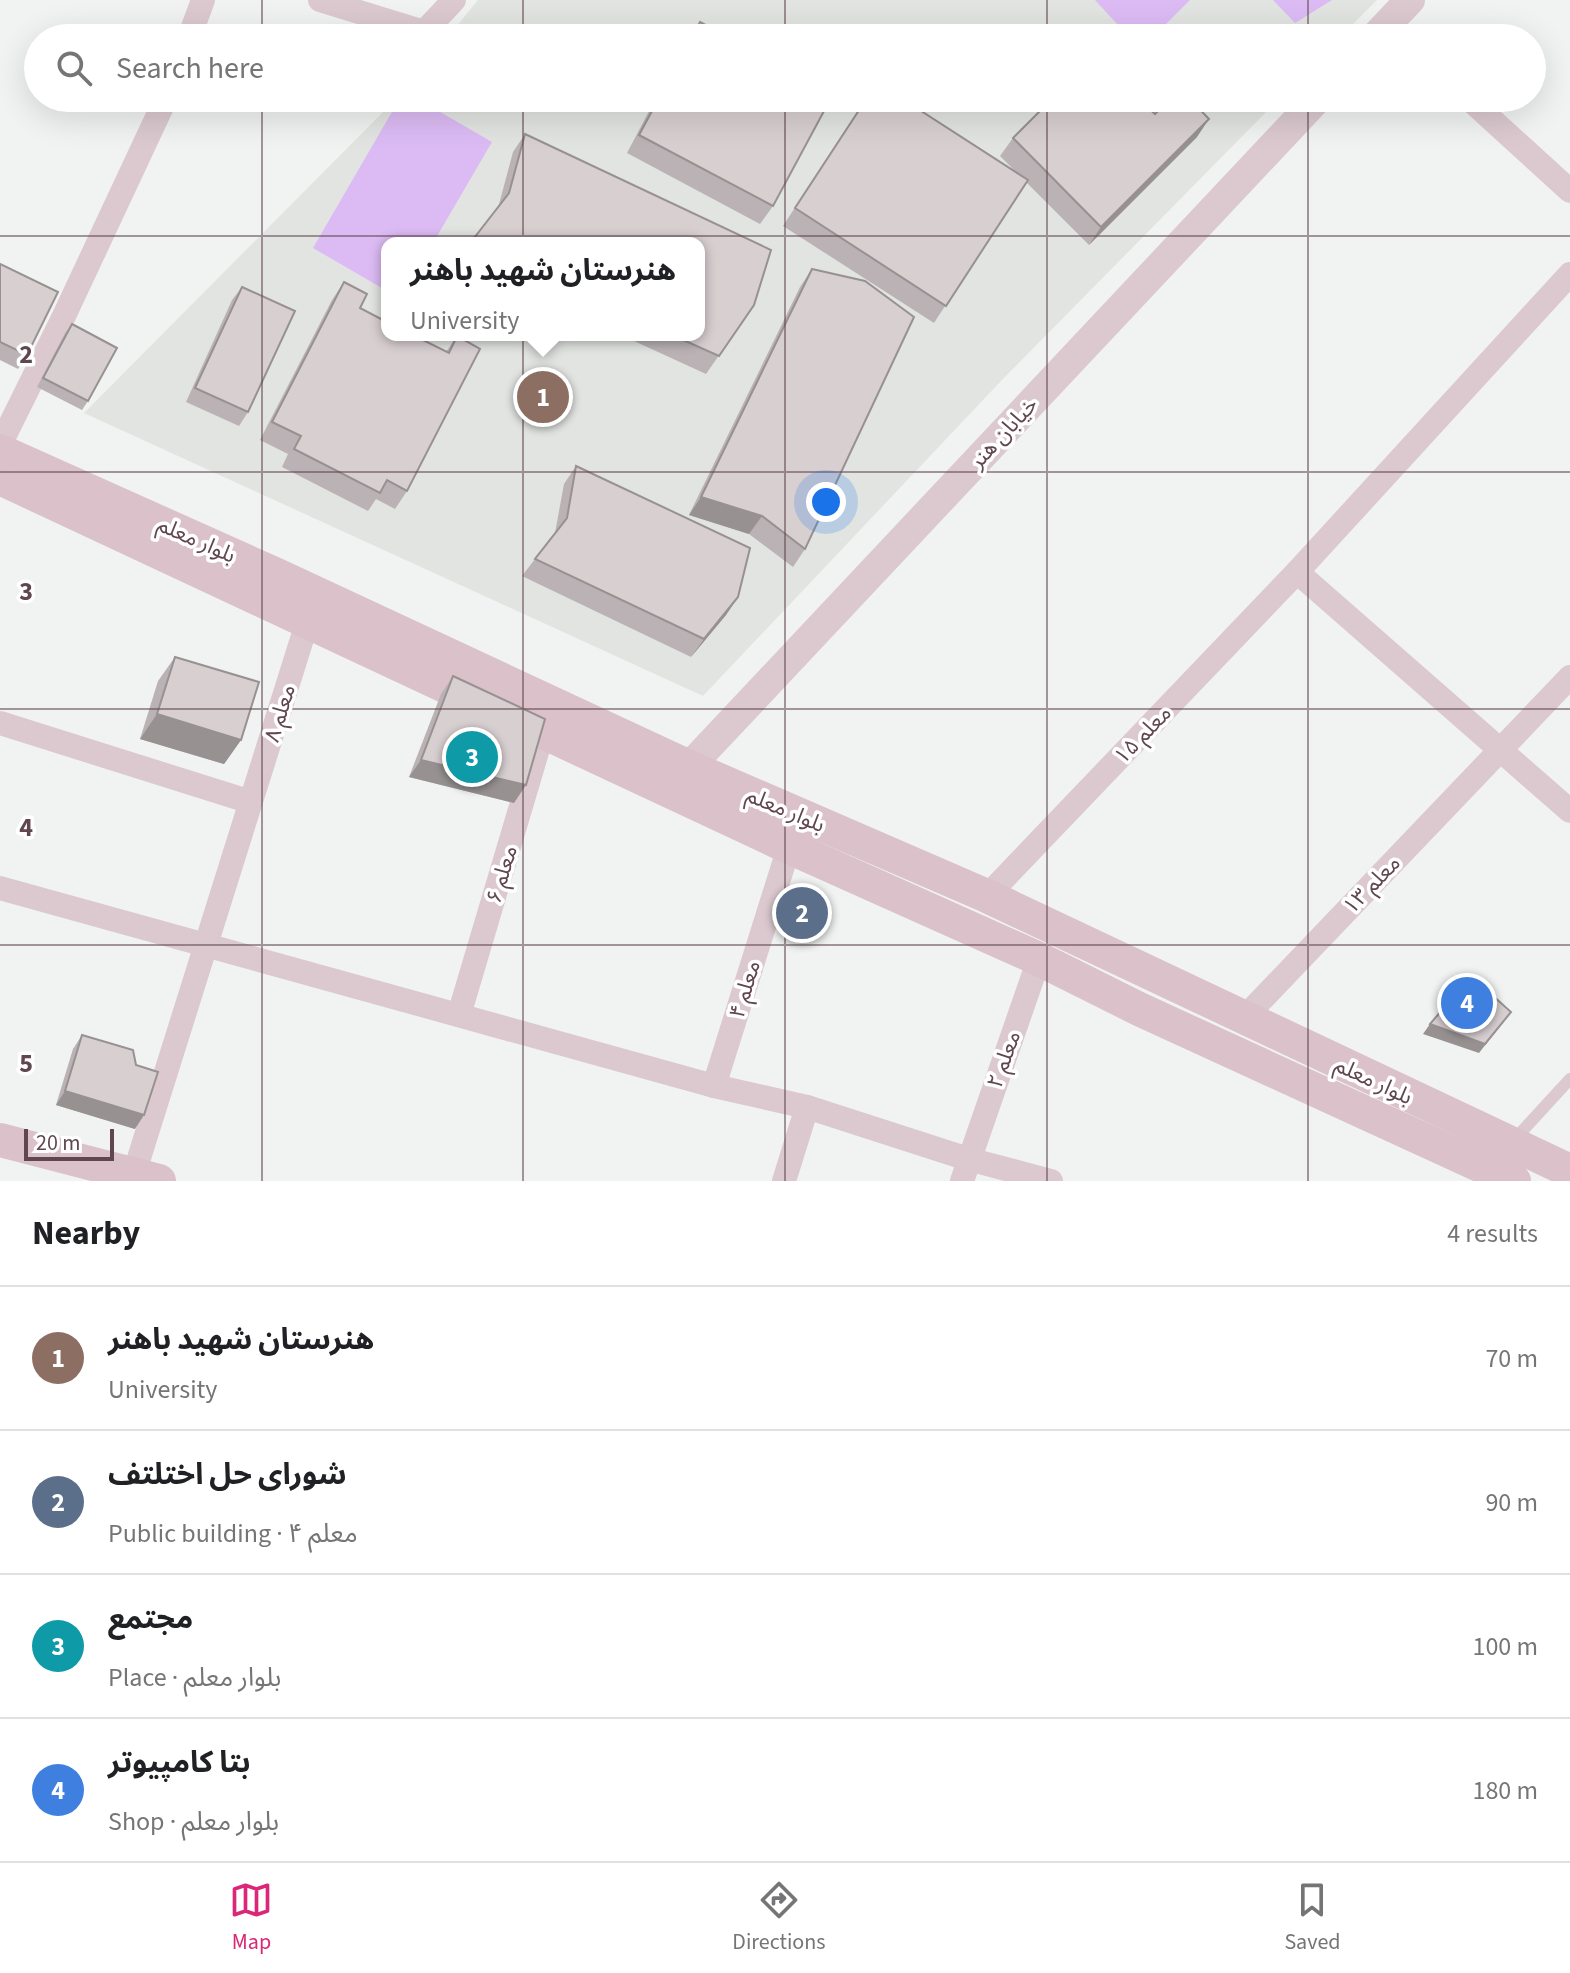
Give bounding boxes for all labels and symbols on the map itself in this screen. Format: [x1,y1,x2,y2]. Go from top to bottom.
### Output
text: 2 [19,336,33,373]
pin: 1 [517,367,569,427]
street label: خیابان هنر [961,389,1046,477]
your location [806,482,846,522]
street label: بلوار معلم [152,508,241,571]
text: 3 [19,573,33,610]
street label: معلم ۸ [256,680,304,746]
street label: معلم ۱۵ [1106,698,1179,772]
pin: 3 [446,727,498,787]
street label: بلوار معلم [741,779,830,841]
text: 4 [19,809,33,846]
street label: معلم ۶ [478,841,526,907]
street label: معلم ۱۳ [1335,848,1408,922]
pin: 2 [776,883,828,943]
street label: معلم ۴ [721,956,769,1022]
pin: 4 [1441,973,1493,1033]
street label: معلم ۲ [979,1026,1029,1093]
text: 5 [19,1045,33,1082]
street label: بلوار معلم [1329,1049,1418,1113]
scale bar [24,1125,114,1161]

